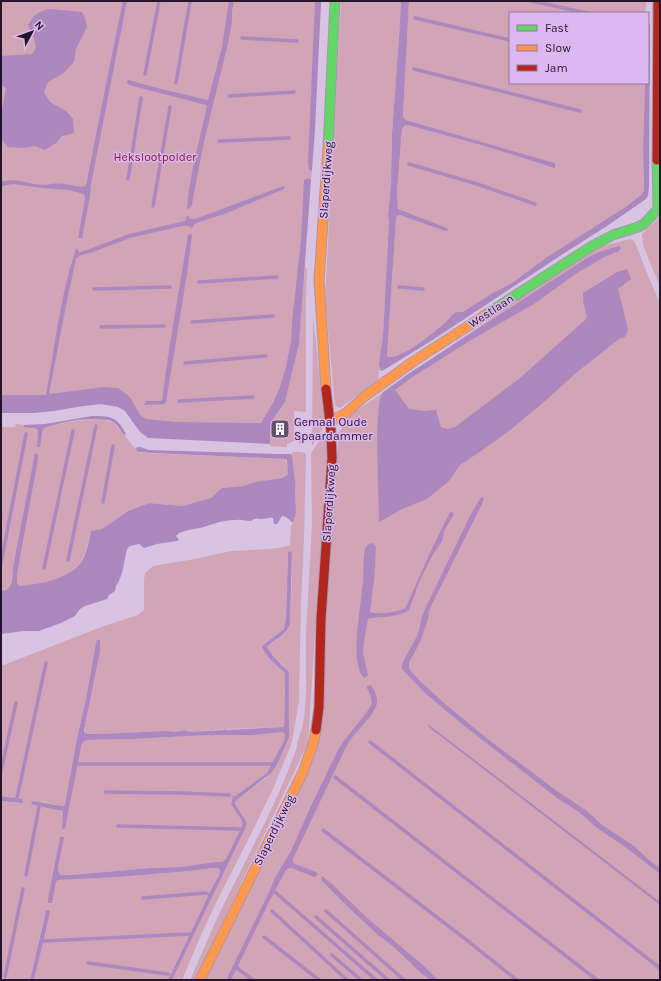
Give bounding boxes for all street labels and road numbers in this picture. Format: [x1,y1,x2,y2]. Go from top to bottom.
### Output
street label: Slaperdijkweg [316,141,336,219]
street label: Westlaan [466,291,516,331]
street label: Slaperdijkweg [319,464,339,542]
street label: Slaperdijkweg [251,792,297,868]

